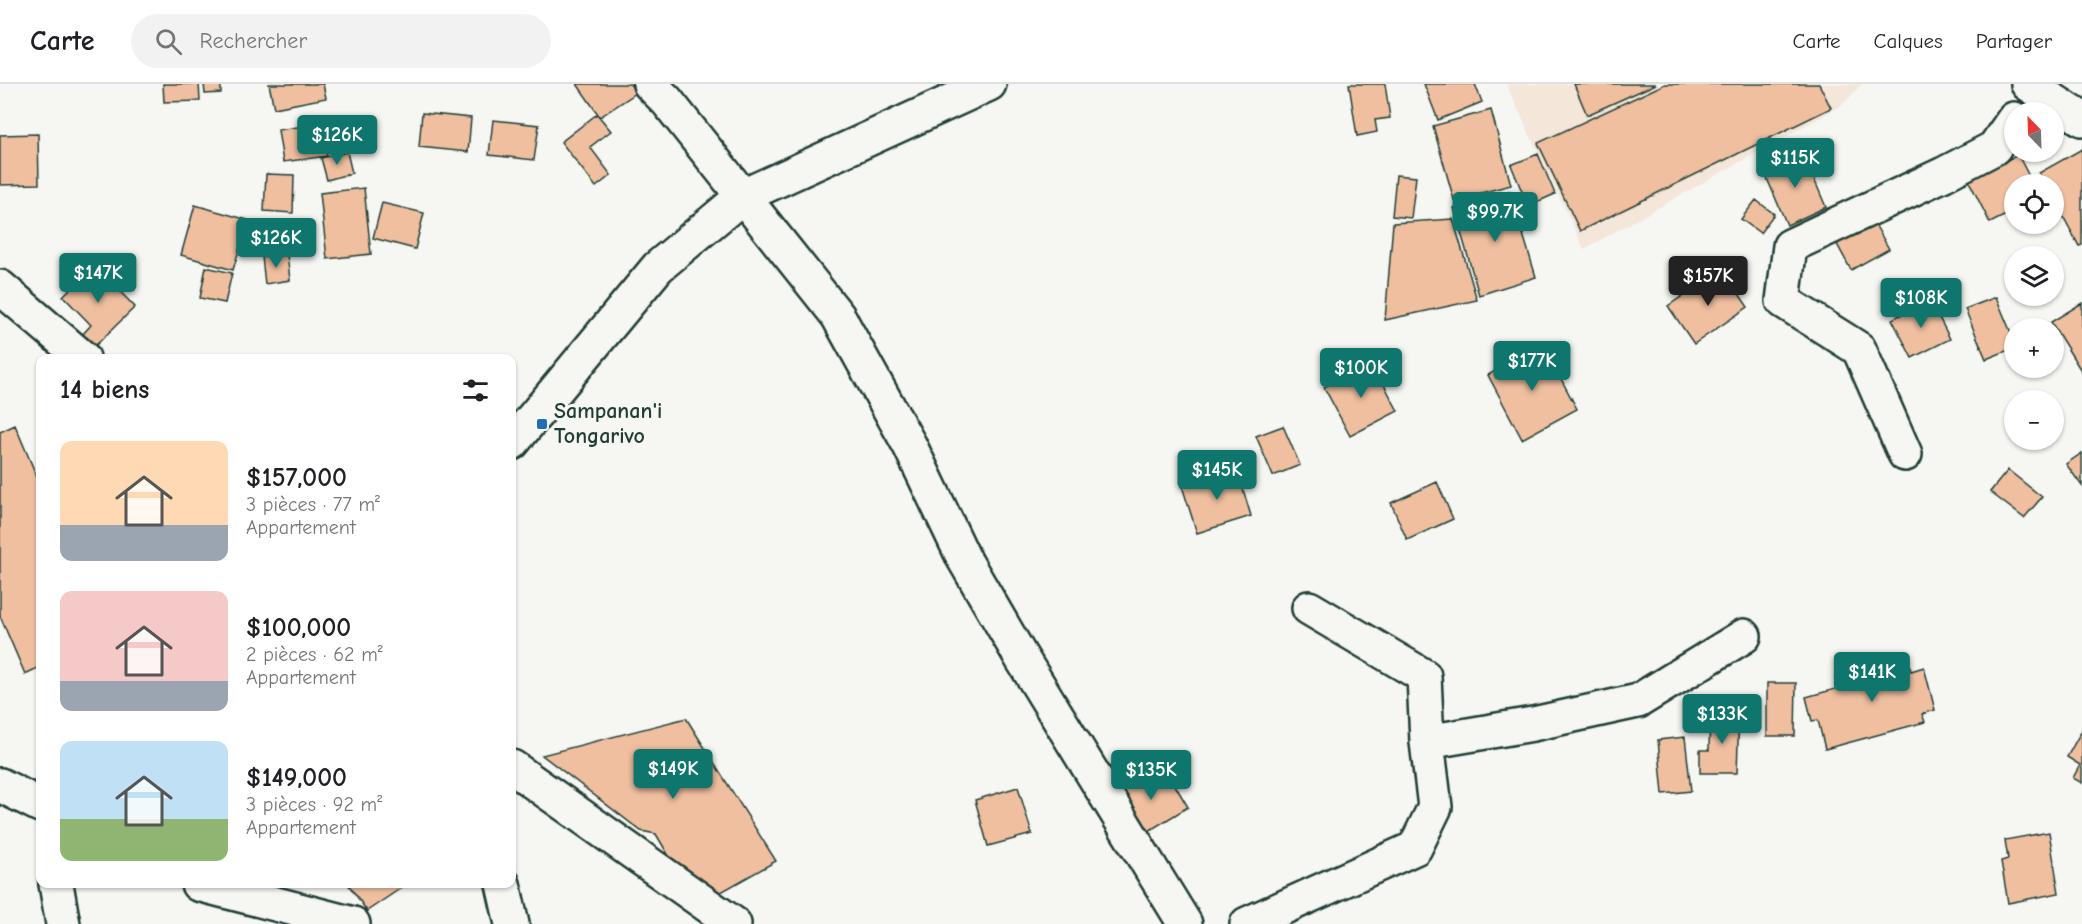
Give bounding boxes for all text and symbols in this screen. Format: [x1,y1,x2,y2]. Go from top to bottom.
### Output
search box [131,14,551,68]
text: Carte [30,25,95,57]
icon: search [152,25,185,58]
text: Rechercher [200,28,307,54]
text: Carte [1793,29,1841,53]
text: Calques [1874,29,1943,53]
text: Partager [1976,29,2052,53]
north arrow [2004,102,2064,162]
map controls [2004,102,2064,450]
pin: $126K [295,115,379,166]
text: $126K [311,123,363,146]
pin: $115K [1753,138,1837,189]
text: $115K [1770,146,1820,169]
button: locate [2004,174,2064,234]
pin: $99.7K [1446,192,1544,243]
text: $99.7K [1467,200,1523,223]
pin: $126K [234,218,318,269]
text: $126K [250,226,302,249]
button: layers [2004,246,2064,306]
pin: $147K [56,253,140,304]
pin: $157K [1666,256,1750,307]
text: $147K [73,261,123,284]
text: $157K [1683,264,1733,287]
pin: $108K [1879,278,1963,329]
text: $108K [1895,286,1947,309]
button: + [2004,318,2064,378]
pin: $177K [1490,341,1574,392]
pin: $100K [1319,348,1403,399]
text: $177K [1507,349,1557,372]
text: $100K [1334,356,1388,379]
icon: filters [459,374,492,407]
text: 14 biens [60,375,149,405]
button: − [2004,390,2064,450]
place label: Sampanan'i Tongarivo [554,398,662,449]
marker: Sampanan'i Tongarivo [535,417,549,431]
pin: $145K [1175,450,1259,501]
text: $145K [1192,458,1242,481]
text: $157,000 [246,463,347,493]
icon: home [108,465,180,537]
text: 3 pièces · 77 m² [246,493,380,516]
text: Appartement [246,516,356,539]
text: $100,000 [246,613,351,643]
icon: home [108,615,180,687]
text: 2 pièces · 62 m² [246,643,383,666]
pin: $141K [1830,652,1914,703]
text: $141K [1848,660,1896,683]
text: Appartement [246,666,356,689]
pin: $133K [1680,694,1764,745]
text: $133K [1697,702,1747,725]
pin: $149K [631,749,715,800]
pin: $135K [1109,750,1193,801]
text: $149K [648,757,698,780]
text: $135K [1125,758,1177,781]
text: $149,000 [246,763,347,793]
icon: home [108,765,180,837]
text: 3 pièces · 92 m² [246,793,382,816]
text: Appartement [246,816,356,839]

